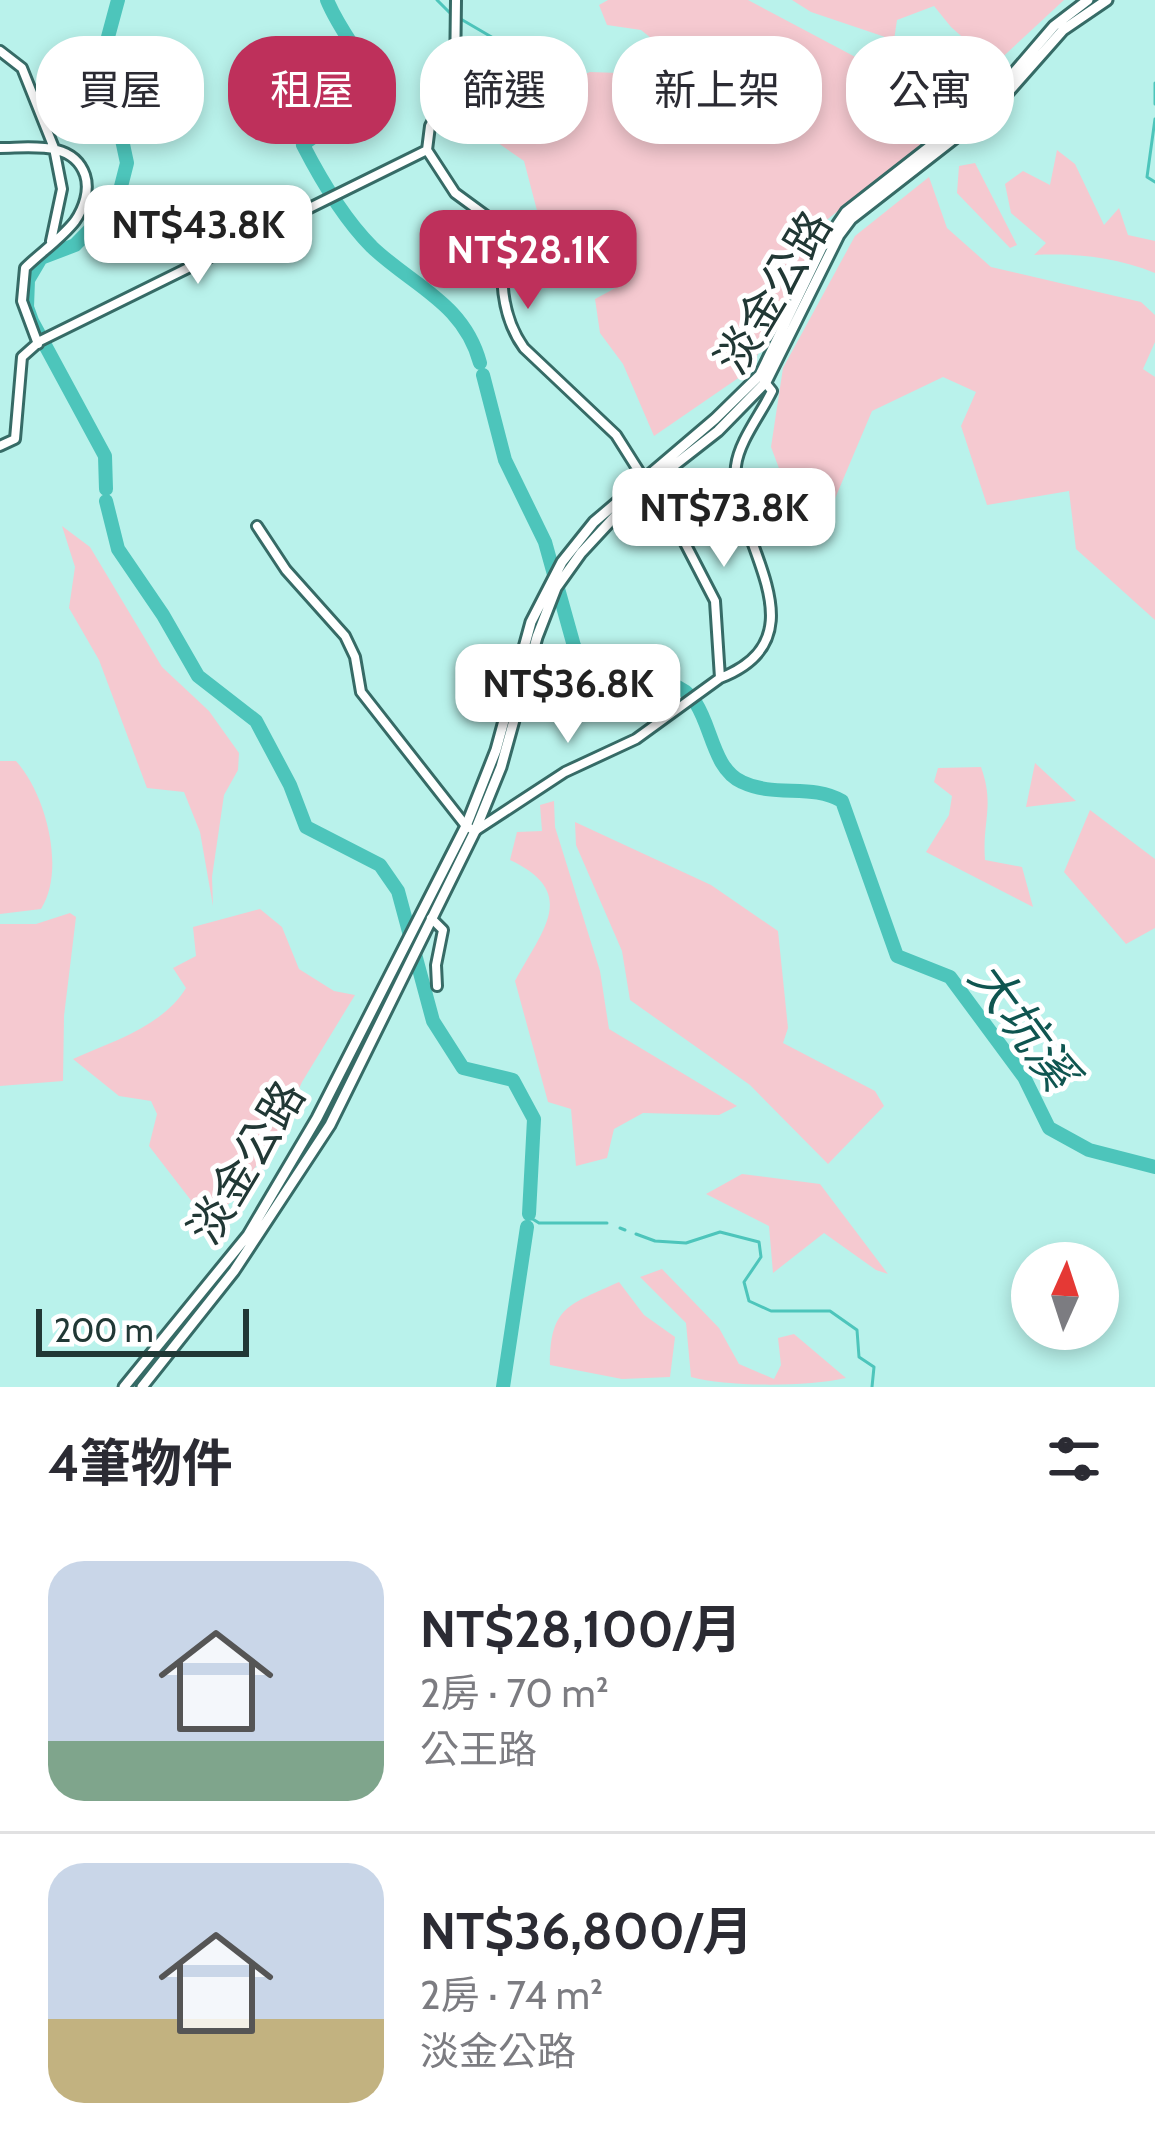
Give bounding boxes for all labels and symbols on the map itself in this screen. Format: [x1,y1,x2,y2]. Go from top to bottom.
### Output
pin: NT$43.8K [74,185,322,287]
street label: 淡金公路 [703,201,843,383]
pin: NT$28.1K [404,210,652,312]
pin: NT$73.8K [600,468,848,570]
pin: NT$36.8K [444,644,692,746]
water label: 大坑溪 [957,950,1092,1105]
street label: 淡金公路 [176,1071,316,1253]
north arrow [1011,1242,1119,1350]
scale bar [36,1303,249,1356]

